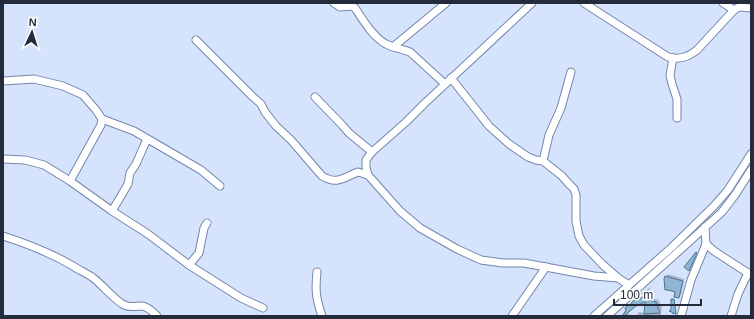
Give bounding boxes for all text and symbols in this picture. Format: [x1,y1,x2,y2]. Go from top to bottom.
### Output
north arrow [12,12,52,52]
text: N [28,16,37,28]
scale bar [614,281,701,307]
text: 100 m [620,288,653,302]

